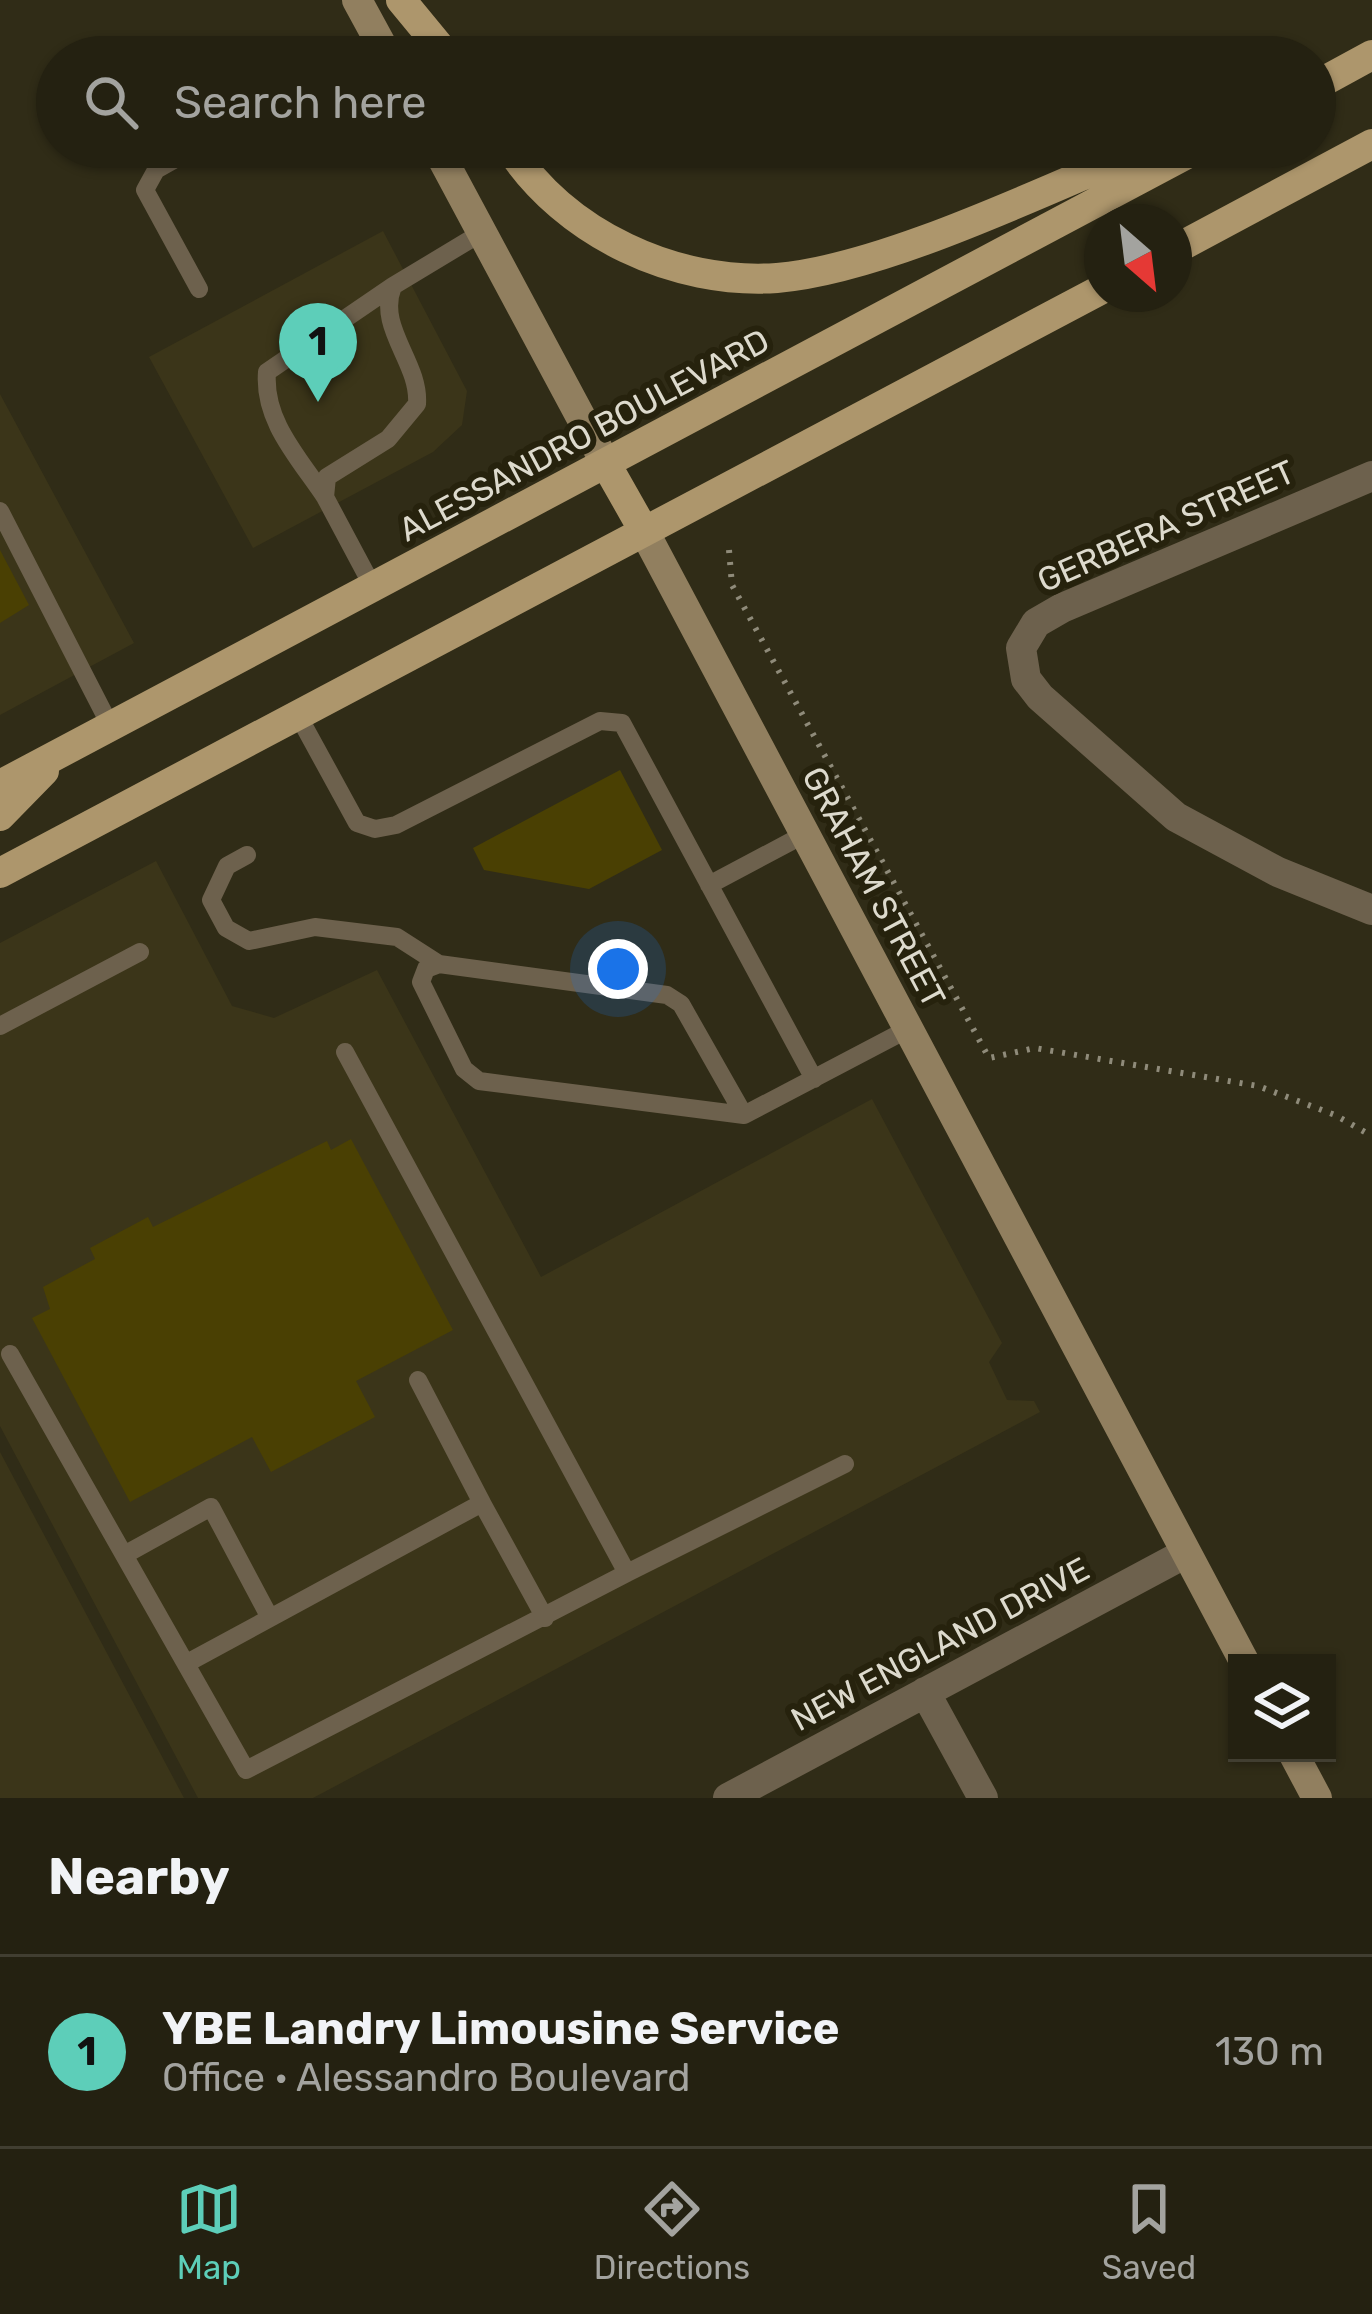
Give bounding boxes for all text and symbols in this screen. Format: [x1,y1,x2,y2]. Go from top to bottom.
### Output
search box [36,36,1336,168]
icon: search [78,69,144,135]
text: Search here [174,76,426,129]
north arrow [1084,204,1192,312]
pin: 1 [279,303,357,402]
street label: ALESSANDRO BOULEVARD [392,321,776,549]
street label: GERBERA STREET [1031,452,1301,600]
street label: GRAHAM STREET [794,760,954,1014]
your location [588,939,648,999]
street label: NEW ENGLAND DRIVE [784,1549,1096,1739]
map controls [1228,1654,1336,1762]
button: layers [1228,1654,1336,1762]
text: Nearby [48,1846,230,1907]
text: YBE Landry Limousine Service [162,2002,839,2055]
text: 1 [77,2029,97,2075]
text: 130 m [1215,2029,1324,2075]
text: Office · Alessandro Boulevard [162,2055,691,2101]
tab: Map [176,2176,242,2287]
tab: Directions [594,2176,750,2287]
tab: Saved [1102,2176,1196,2287]

